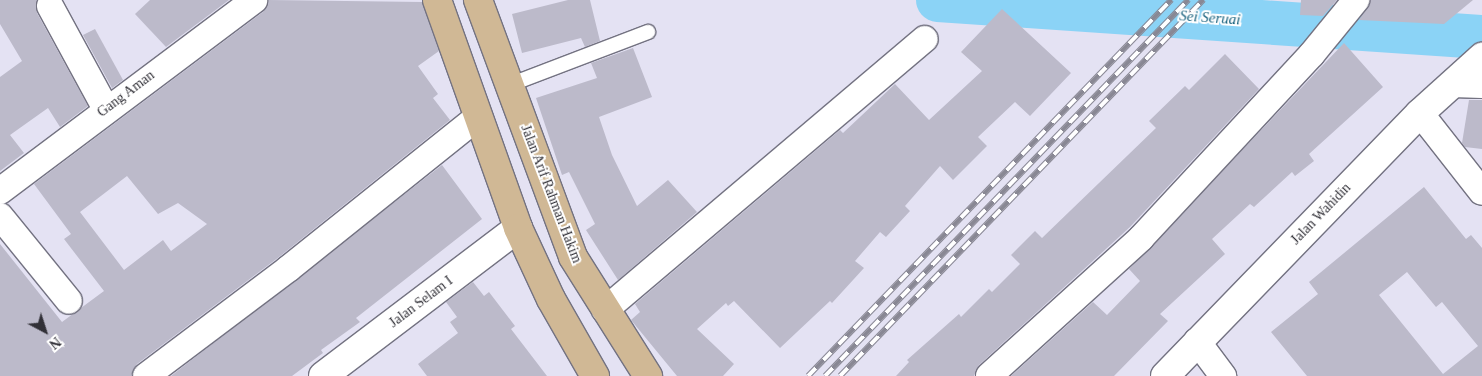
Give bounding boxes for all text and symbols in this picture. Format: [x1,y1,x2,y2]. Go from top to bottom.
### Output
water label: Sei Seruai [1179,7,1241,29]
street label: Gang Aman [94,67,158,121]
street label: Jalan Arif Rahman Hakim [517,122,585,266]
street label: Jalan Wahidin [1287,180,1355,248]
street label: Jalan Selam I [386,273,456,331]
north arrow [20,306,70,356]
text: N [46,334,64,352]

